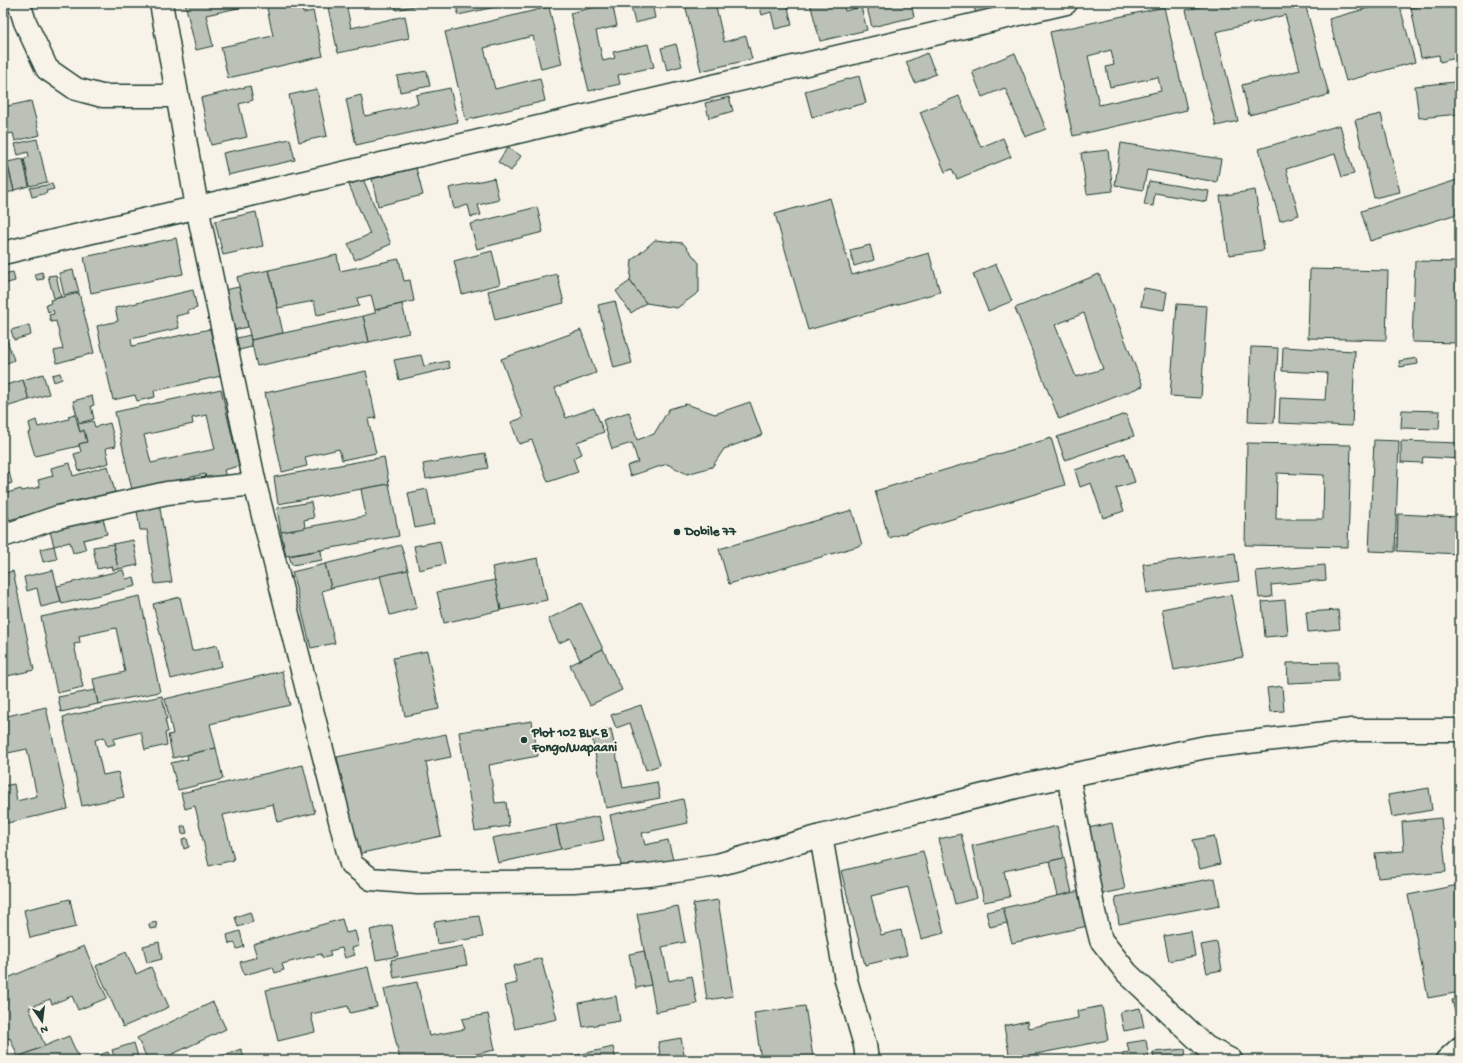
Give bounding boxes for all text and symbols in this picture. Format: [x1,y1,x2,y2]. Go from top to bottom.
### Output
place label: Dobile 77 [684,525,737,540]
marker: Dobile 77 [672,527,682,537]
place label: Plot 102 BLK B Fongo/Wapaani [531,726,617,757]
marker: Plot 102 BLK B Fongo/Wapaani [519,735,529,745]
north arrow [22,1001,62,1041]
text: N [39,1022,49,1035]

